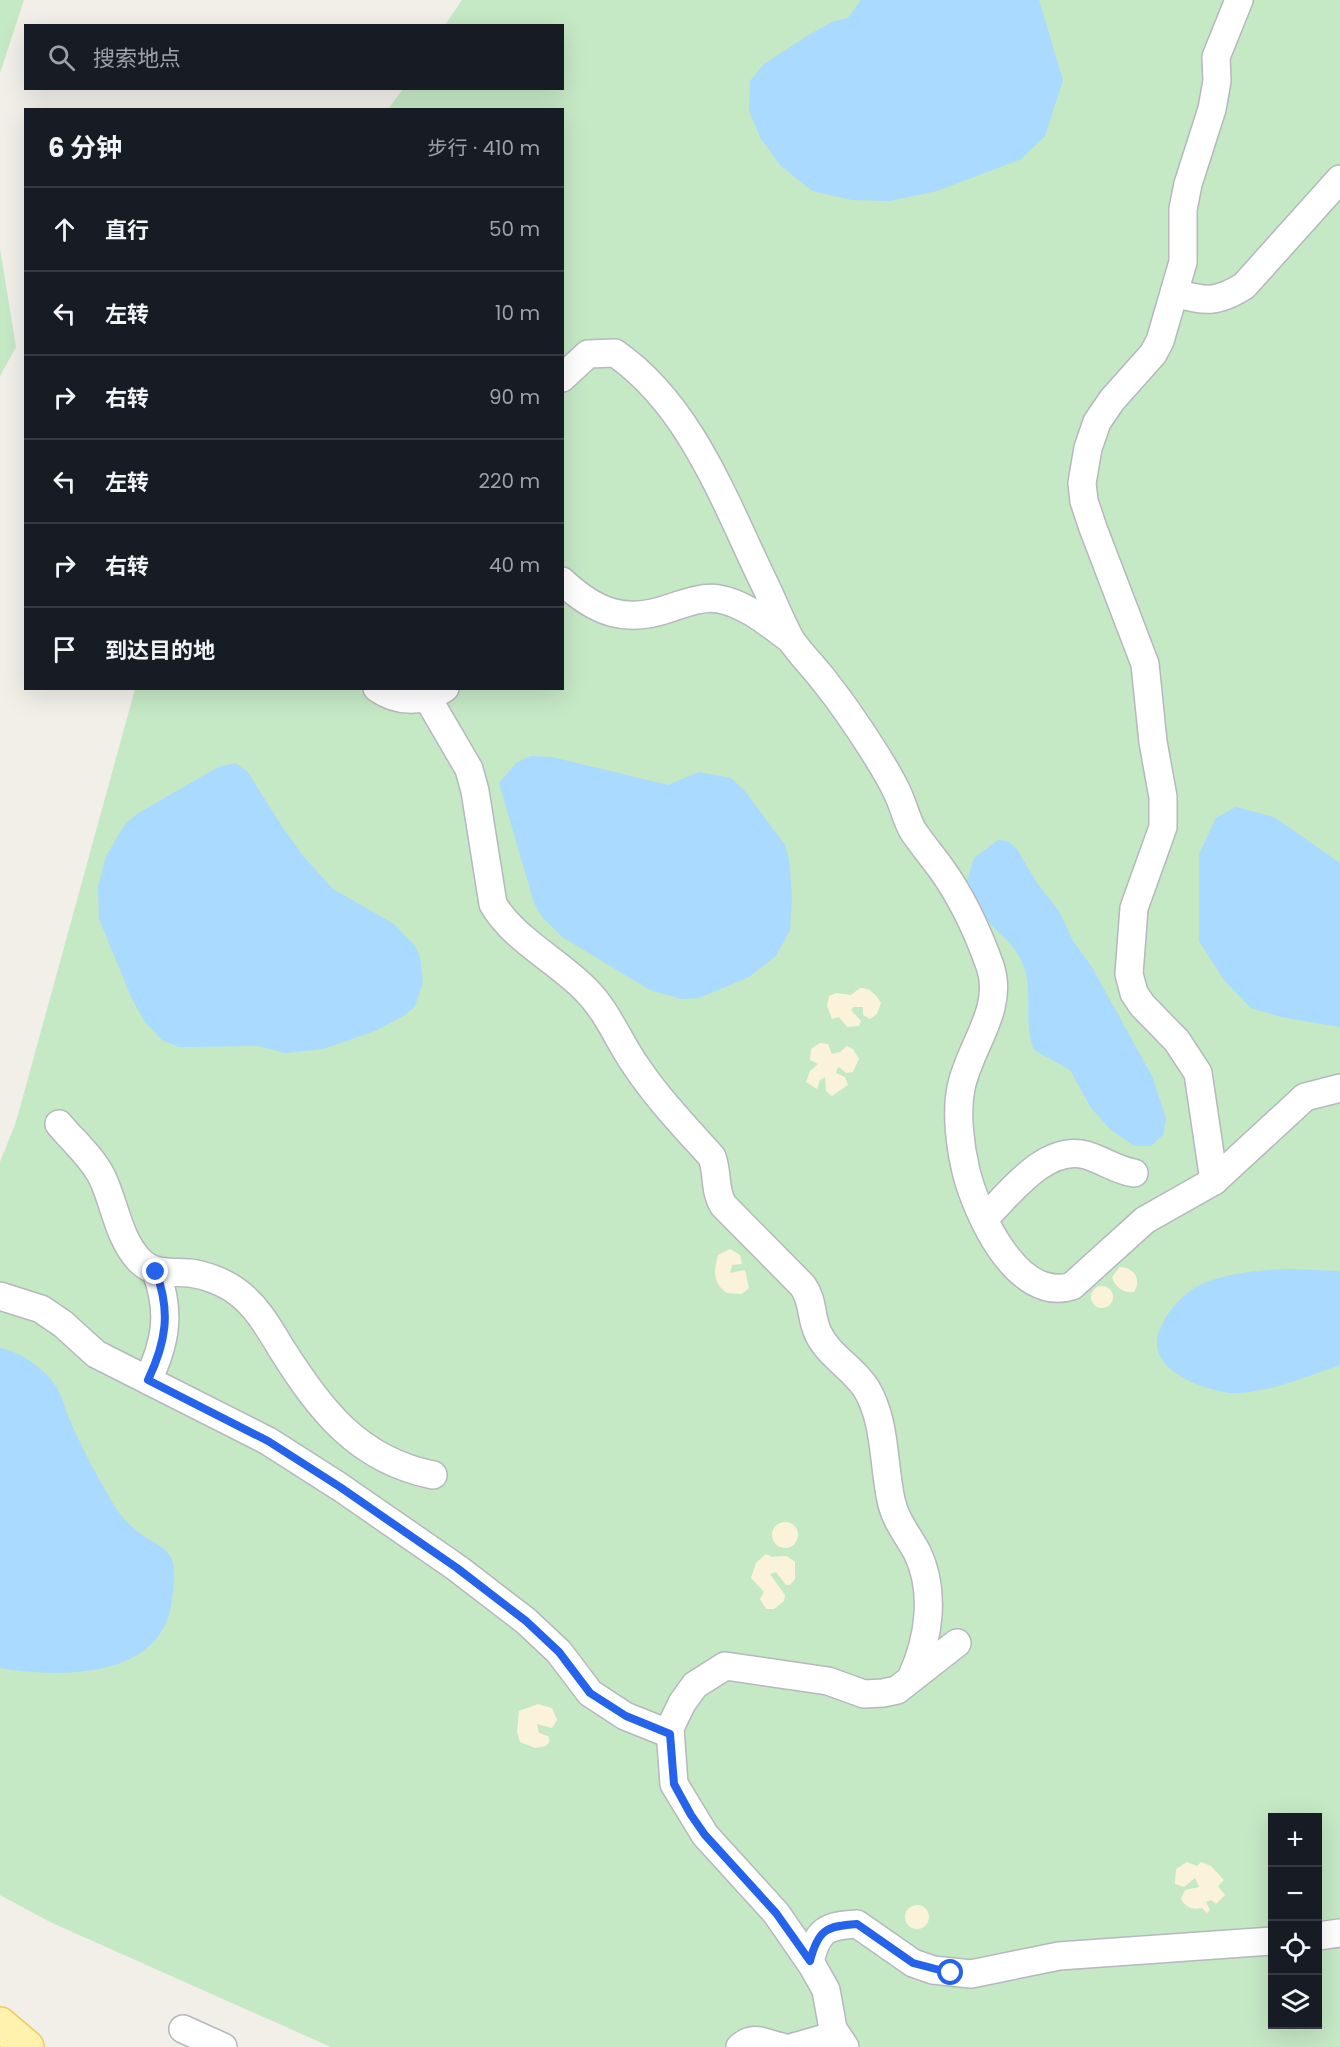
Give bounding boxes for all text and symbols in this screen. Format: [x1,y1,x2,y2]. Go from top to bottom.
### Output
search box [24,24,564,90]
icon: search [45,41,78,74]
text: 搜索地点 [93,43,181,74]
text: 6 分钟 [48,130,122,166]
text: 步行 · 410 m [428,134,540,162]
icon: ahead [48,213,81,246]
text: 直行 [105,215,149,246]
text: 50 m [489,215,540,243]
icon: left [48,297,81,330]
text: 左转 [105,299,149,330]
text: 10 m [495,299,540,327]
icon: right [48,381,81,414]
text: 右转 [105,383,149,414]
text: 90 m [489,383,540,411]
icon: left [48,465,81,498]
text: 左转 [105,467,149,498]
text: 220 m [479,467,540,495]
icon: right [48,549,81,582]
text: 右转 [105,551,149,582]
text: 40 m [489,551,540,579]
icon: arrive [48,633,81,666]
text: 到达目的地 [105,635,215,666]
route end [142,1258,168,1284]
map controls [1268,1813,1322,2029]
button: + [1268,1813,1322,1867]
button: − [1268,1867,1322,1921]
button: locate [1268,1921,1322,1975]
route start [937,1959,963,1985]
button: layers [1268,1975,1322,2029]

